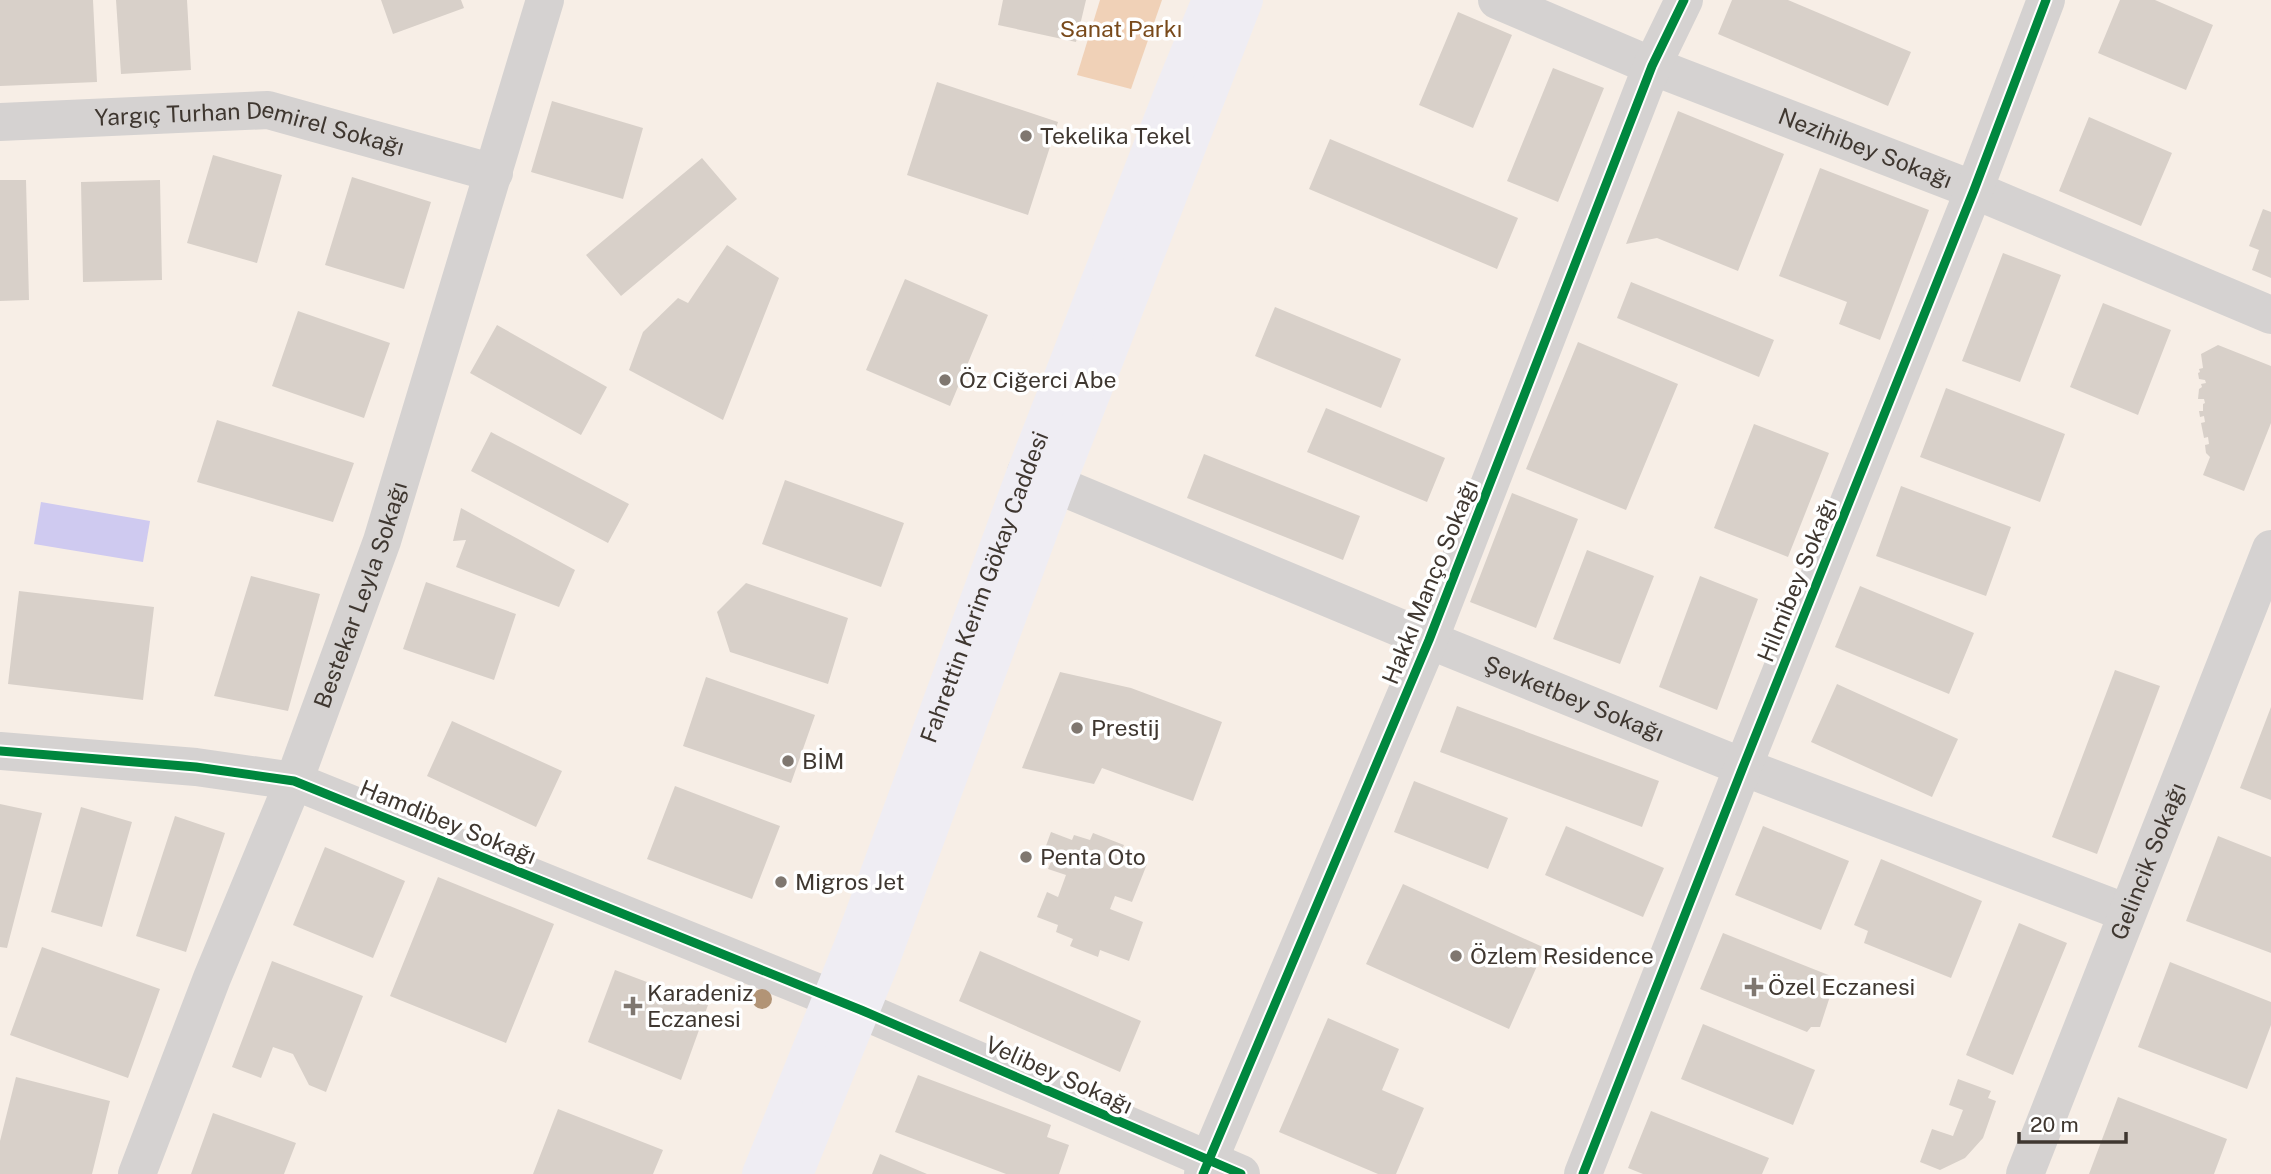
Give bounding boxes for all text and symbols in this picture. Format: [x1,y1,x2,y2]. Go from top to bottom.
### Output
park label: Sanat Parkı [1060,15,1182,42]
street label: Yargıç Turhan Demirel Sokağı [94,95,407,160]
street label: Nezihibey Sokağı [1775,102,1956,193]
place label: Tekelika Tekel [1040,122,1192,149]
marker: Tekelika Tekel [1018,128,1034,144]
place label: Öz Ciğerci Abe [959,366,1117,393]
marker: Öz Ciğerci Abe [937,372,953,388]
street label: Fahrettin Kerim Gökay Caddesi [914,427,1053,746]
street label: Hakkı Manço Sokağı [1376,476,1483,688]
street label: Bestekar Leyla Sokağı [308,478,412,712]
street label: Hilmibey Sokağı [1751,494,1842,666]
street label: Şevketbey Sokağı [1480,650,1668,747]
place label: Prestij [1091,714,1159,741]
marker: Prestij [1069,720,1085,736]
place label: BİM [802,747,844,774]
marker: BİM [780,753,796,769]
street label: Hamdibey Sokağı [356,774,540,869]
street label: Gelincik Sokağı [2105,779,2191,943]
place label: Penta Oto [1040,843,1146,870]
marker: Penta Oto [1018,849,1034,865]
place label: Migros Jet [795,868,905,895]
marker: Migros Jet [773,874,789,890]
place label: Özlem Residence [1470,942,1654,969]
marker: Özlem Residence [1448,948,1464,964]
place label: Özel Eczanesi [1768,973,1915,1000]
place label: Karadeniz Eczanesi [647,979,753,1032]
marker: Özel Eczanesi [1746,979,1762,995]
marker: Karadeniz Eczanesi [625,998,641,1014]
street label: Velibey Sokağı [981,1030,1137,1119]
scale bar [2019,1100,2126,1144]
text: 20 m [2030,1112,2079,1137]

